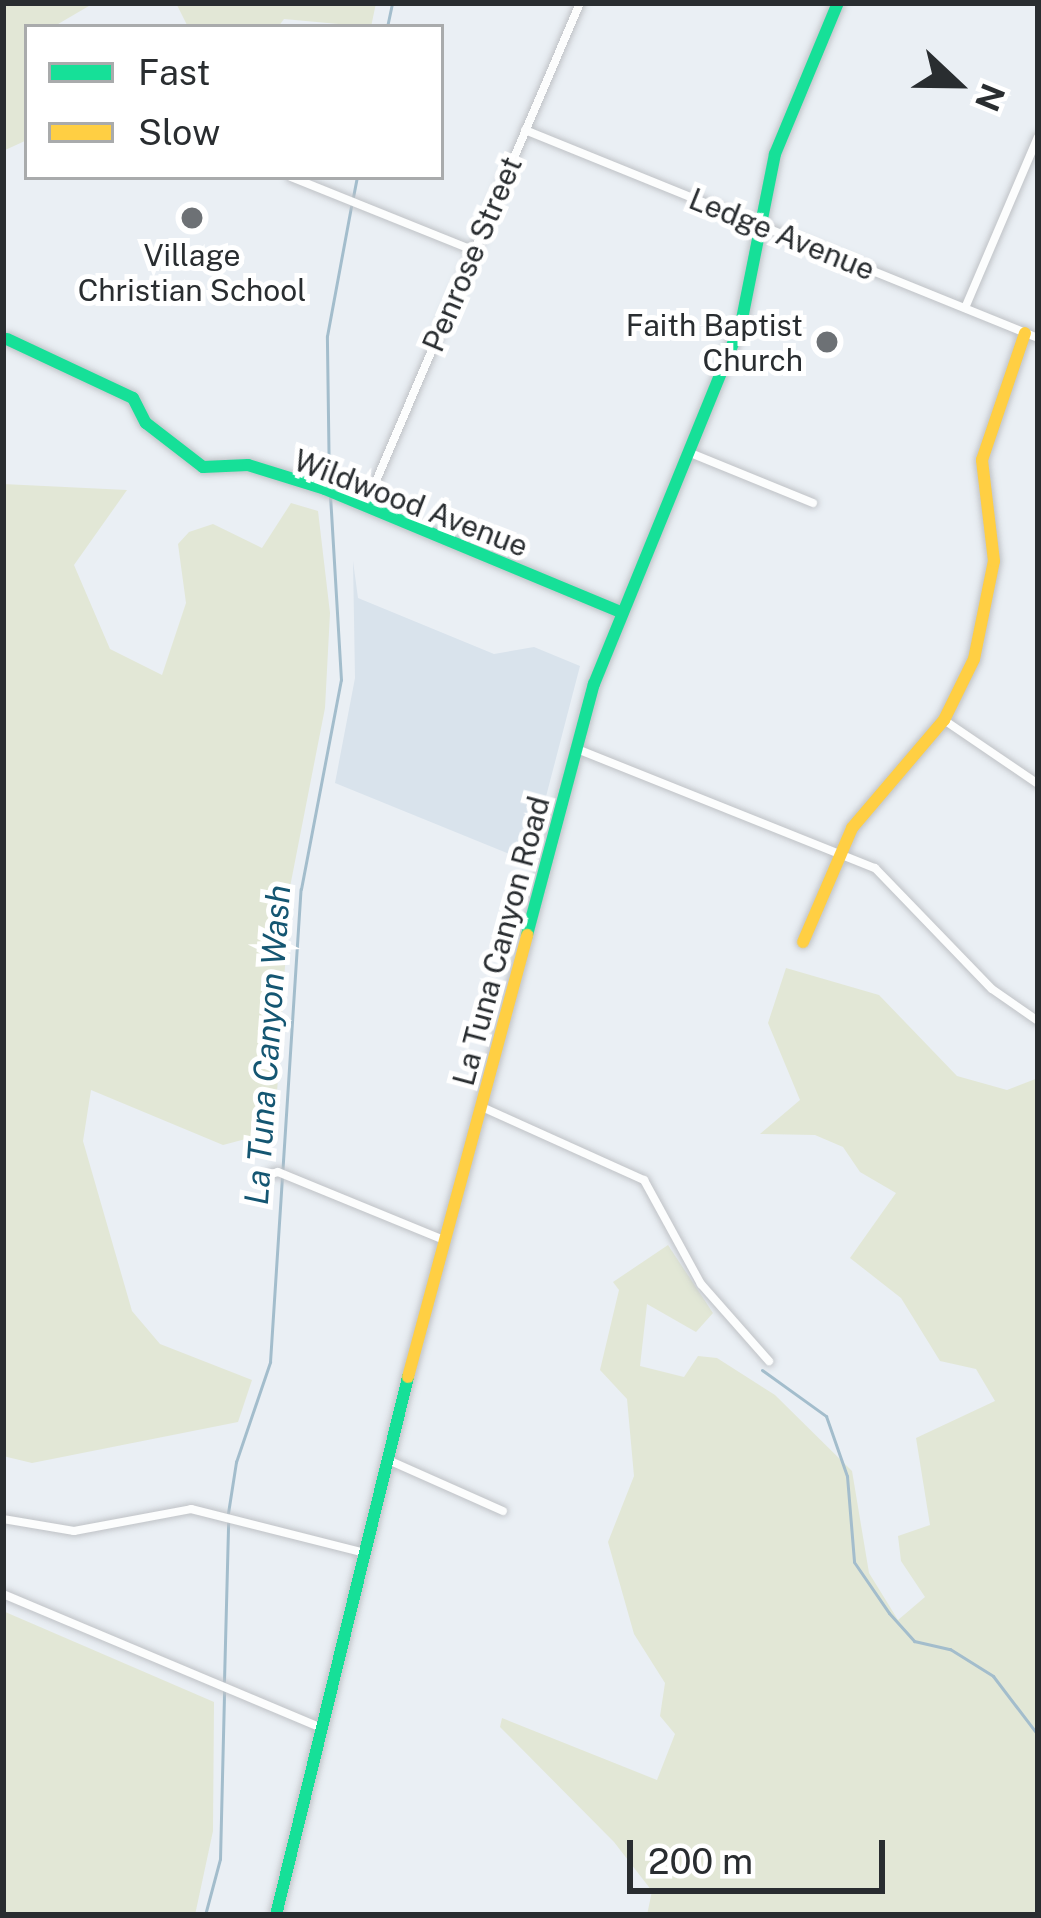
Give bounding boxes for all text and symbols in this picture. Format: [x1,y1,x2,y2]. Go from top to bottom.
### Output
legend [24,24,444,180]
north arrow [897,24,1017,144]
text: Fast [138,51,211,93]
text: N [968,78,1013,117]
text: Slow [138,111,220,153]
street label: Penrose Street [415,151,529,357]
street label: Ledge Avenue [684,180,880,288]
marker: Village Christian School [179,205,205,231]
place label: Village Christian School [78,237,306,308]
place label: Faith Baptist Church [626,307,803,378]
marker: Faith Baptist Church [814,329,840,355]
street label: Wildwood Avenue [289,442,533,564]
street label: La Tuna Canyon Road [445,793,557,1089]
water label: La Tuna Canyon Wash [237,883,299,1207]
scale bar [633,1816,891,1890]
text: 200 m [648,1840,753,1882]

